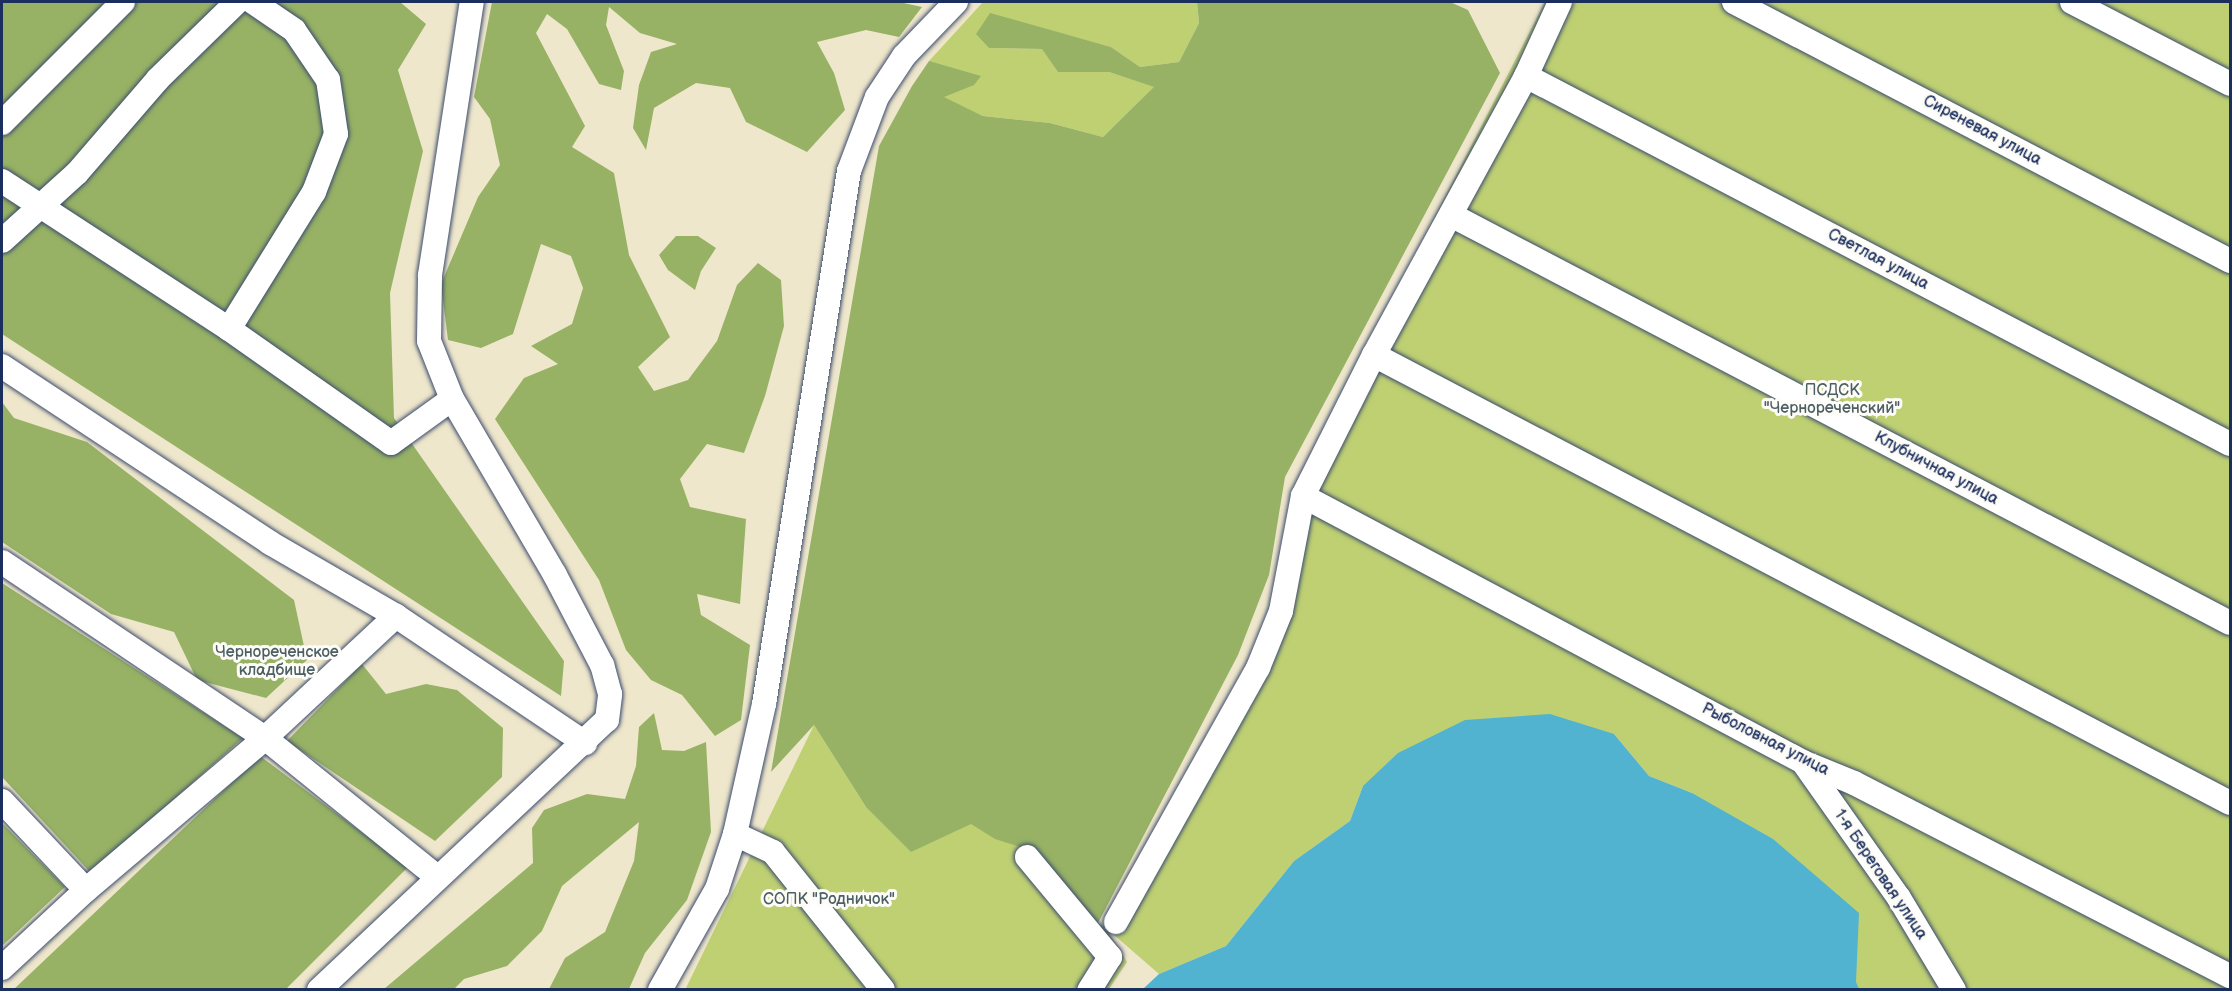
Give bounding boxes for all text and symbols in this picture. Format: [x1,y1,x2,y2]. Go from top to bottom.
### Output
street label: Сиреневая улица [1920,92,2044,170]
street label: Светлая улица [1824,225,1932,295]
park label: ПСДСК "Чернореченский" [1764,381,1900,419]
street label: Клубничная улица [1871,428,2001,510]
park label: Чернореченское кладбище [215,643,339,681]
street label: Рыболовная улица [1698,700,1832,780]
street label: 1-я Береговая улица [1829,806,1931,944]
park label: СОПК "Родничок" [763,890,895,910]

